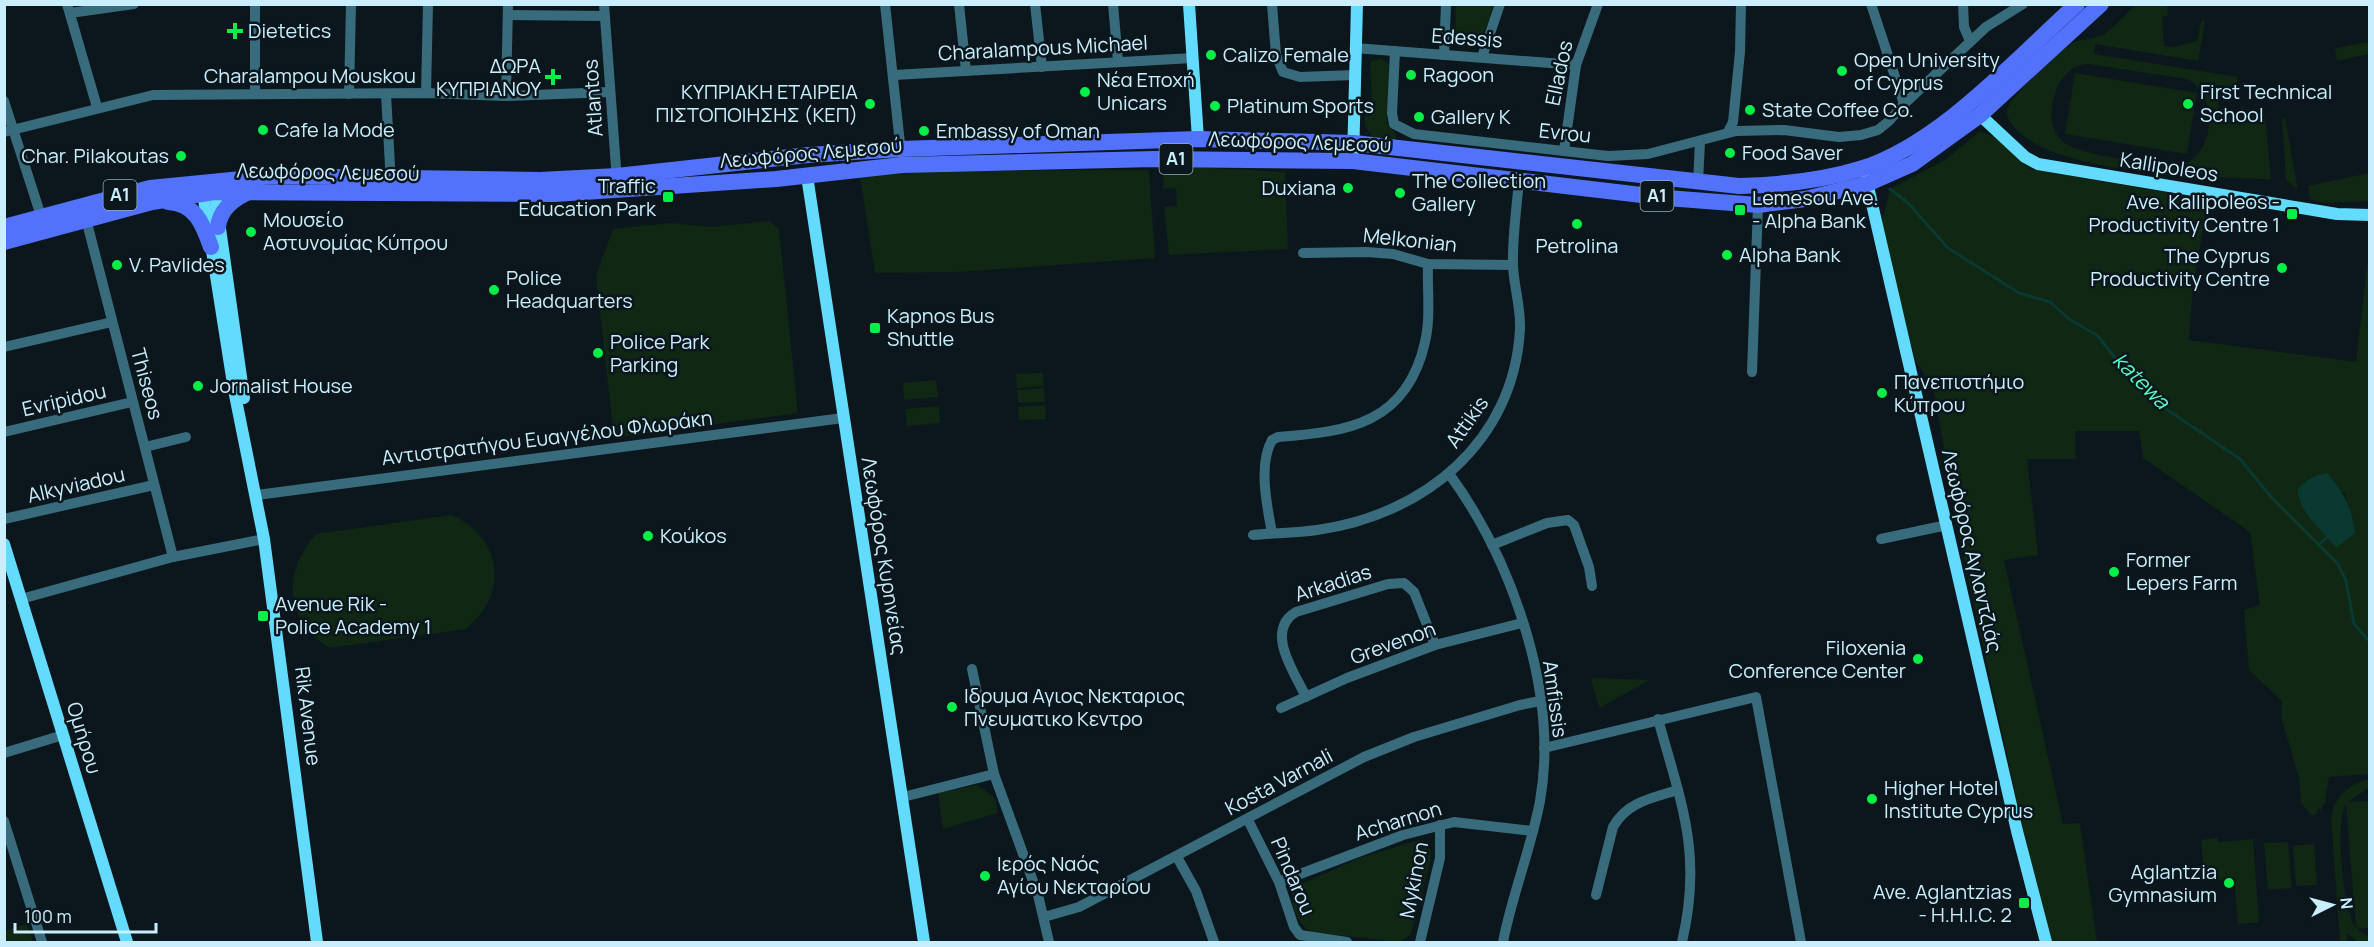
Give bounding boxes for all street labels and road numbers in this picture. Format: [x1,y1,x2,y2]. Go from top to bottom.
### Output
street label: Edessis [1431,22,1503,53]
street label: Charalampous Michael [937,29,1148,66]
street label: Ellados [1538,38,1579,108]
street label: Atlantos [576,58,609,138]
street label: Charalampou Mouskou [204,62,416,89]
street label: Evrou [1538,116,1592,149]
street label: Λεωφόρος Λεμεσού [1208,125,1392,158]
street label: Λεωφόρος Λεμεσού [719,131,903,174]
road number: A1 [1160,144,1192,174]
street label: Kallipoleos [2118,145,2220,188]
street label: Λεωφόρος Λεμεσού [236,156,420,187]
road number: A1 [104,180,136,210]
road number: A1 [1640,181,1674,211]
street label: Melkonian [1362,221,1458,258]
street label: Thiseos [125,345,170,423]
street label: Evripidou [19,377,109,422]
street label: Attikis [1439,391,1494,453]
street label: Αντιστρατήγου Ευαγγέλου Φλωράκη [380,404,714,471]
street label: Λεωφόρος Αγλαντζιάς [1936,447,2009,655]
street label: Λεωφόρος Κυρηνείας [856,455,913,657]
street label: Alkyviadou [24,460,127,509]
street label: Arkadias [1291,557,1375,608]
street label: Grevenon [1346,615,1439,670]
street label: Amfissis [1537,658,1574,739]
street label: Rik Avenue [289,665,328,767]
street label: Ομήρου [61,699,108,777]
street label: Kosta Varnali [1220,742,1337,821]
street label: Acharnon [1351,795,1445,847]
street label: Pindarou [1265,833,1322,919]
street label: Mykinon [1393,839,1434,921]

